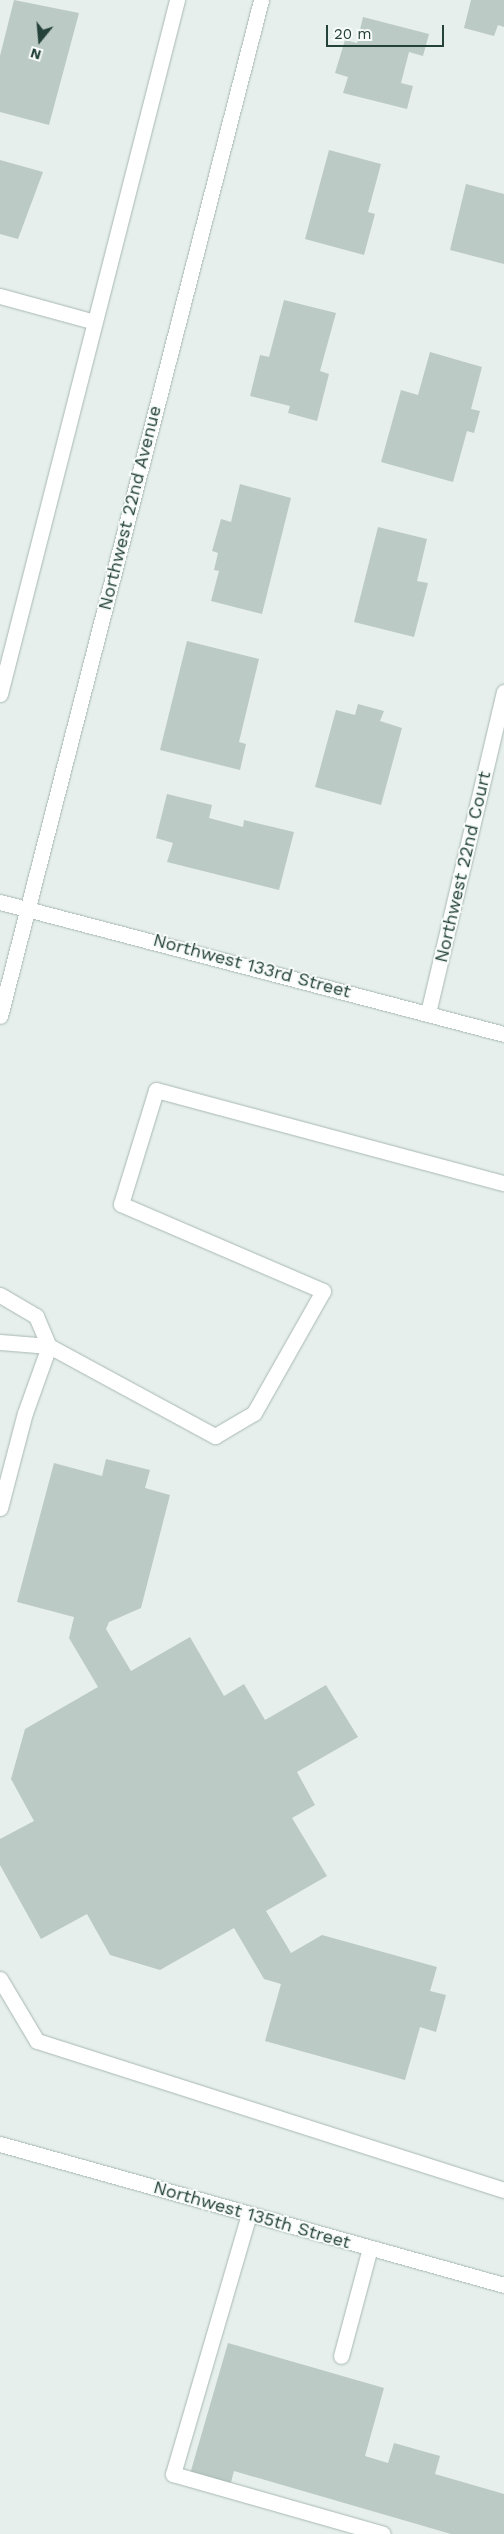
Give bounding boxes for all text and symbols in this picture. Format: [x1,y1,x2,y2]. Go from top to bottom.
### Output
north arrow [15,15,65,65]
scale bar [329,15,446,47]
text: 20 m [334,25,372,43]
text: N [28,45,43,64]
street label: Northwest 22nd Avenue [94,403,166,613]
street label: Northwest 22nd Court [430,769,496,965]
street label: Northwest 133rd Street [151,929,353,1003]
street label: Northwest 135th Street [151,2176,353,2254]

